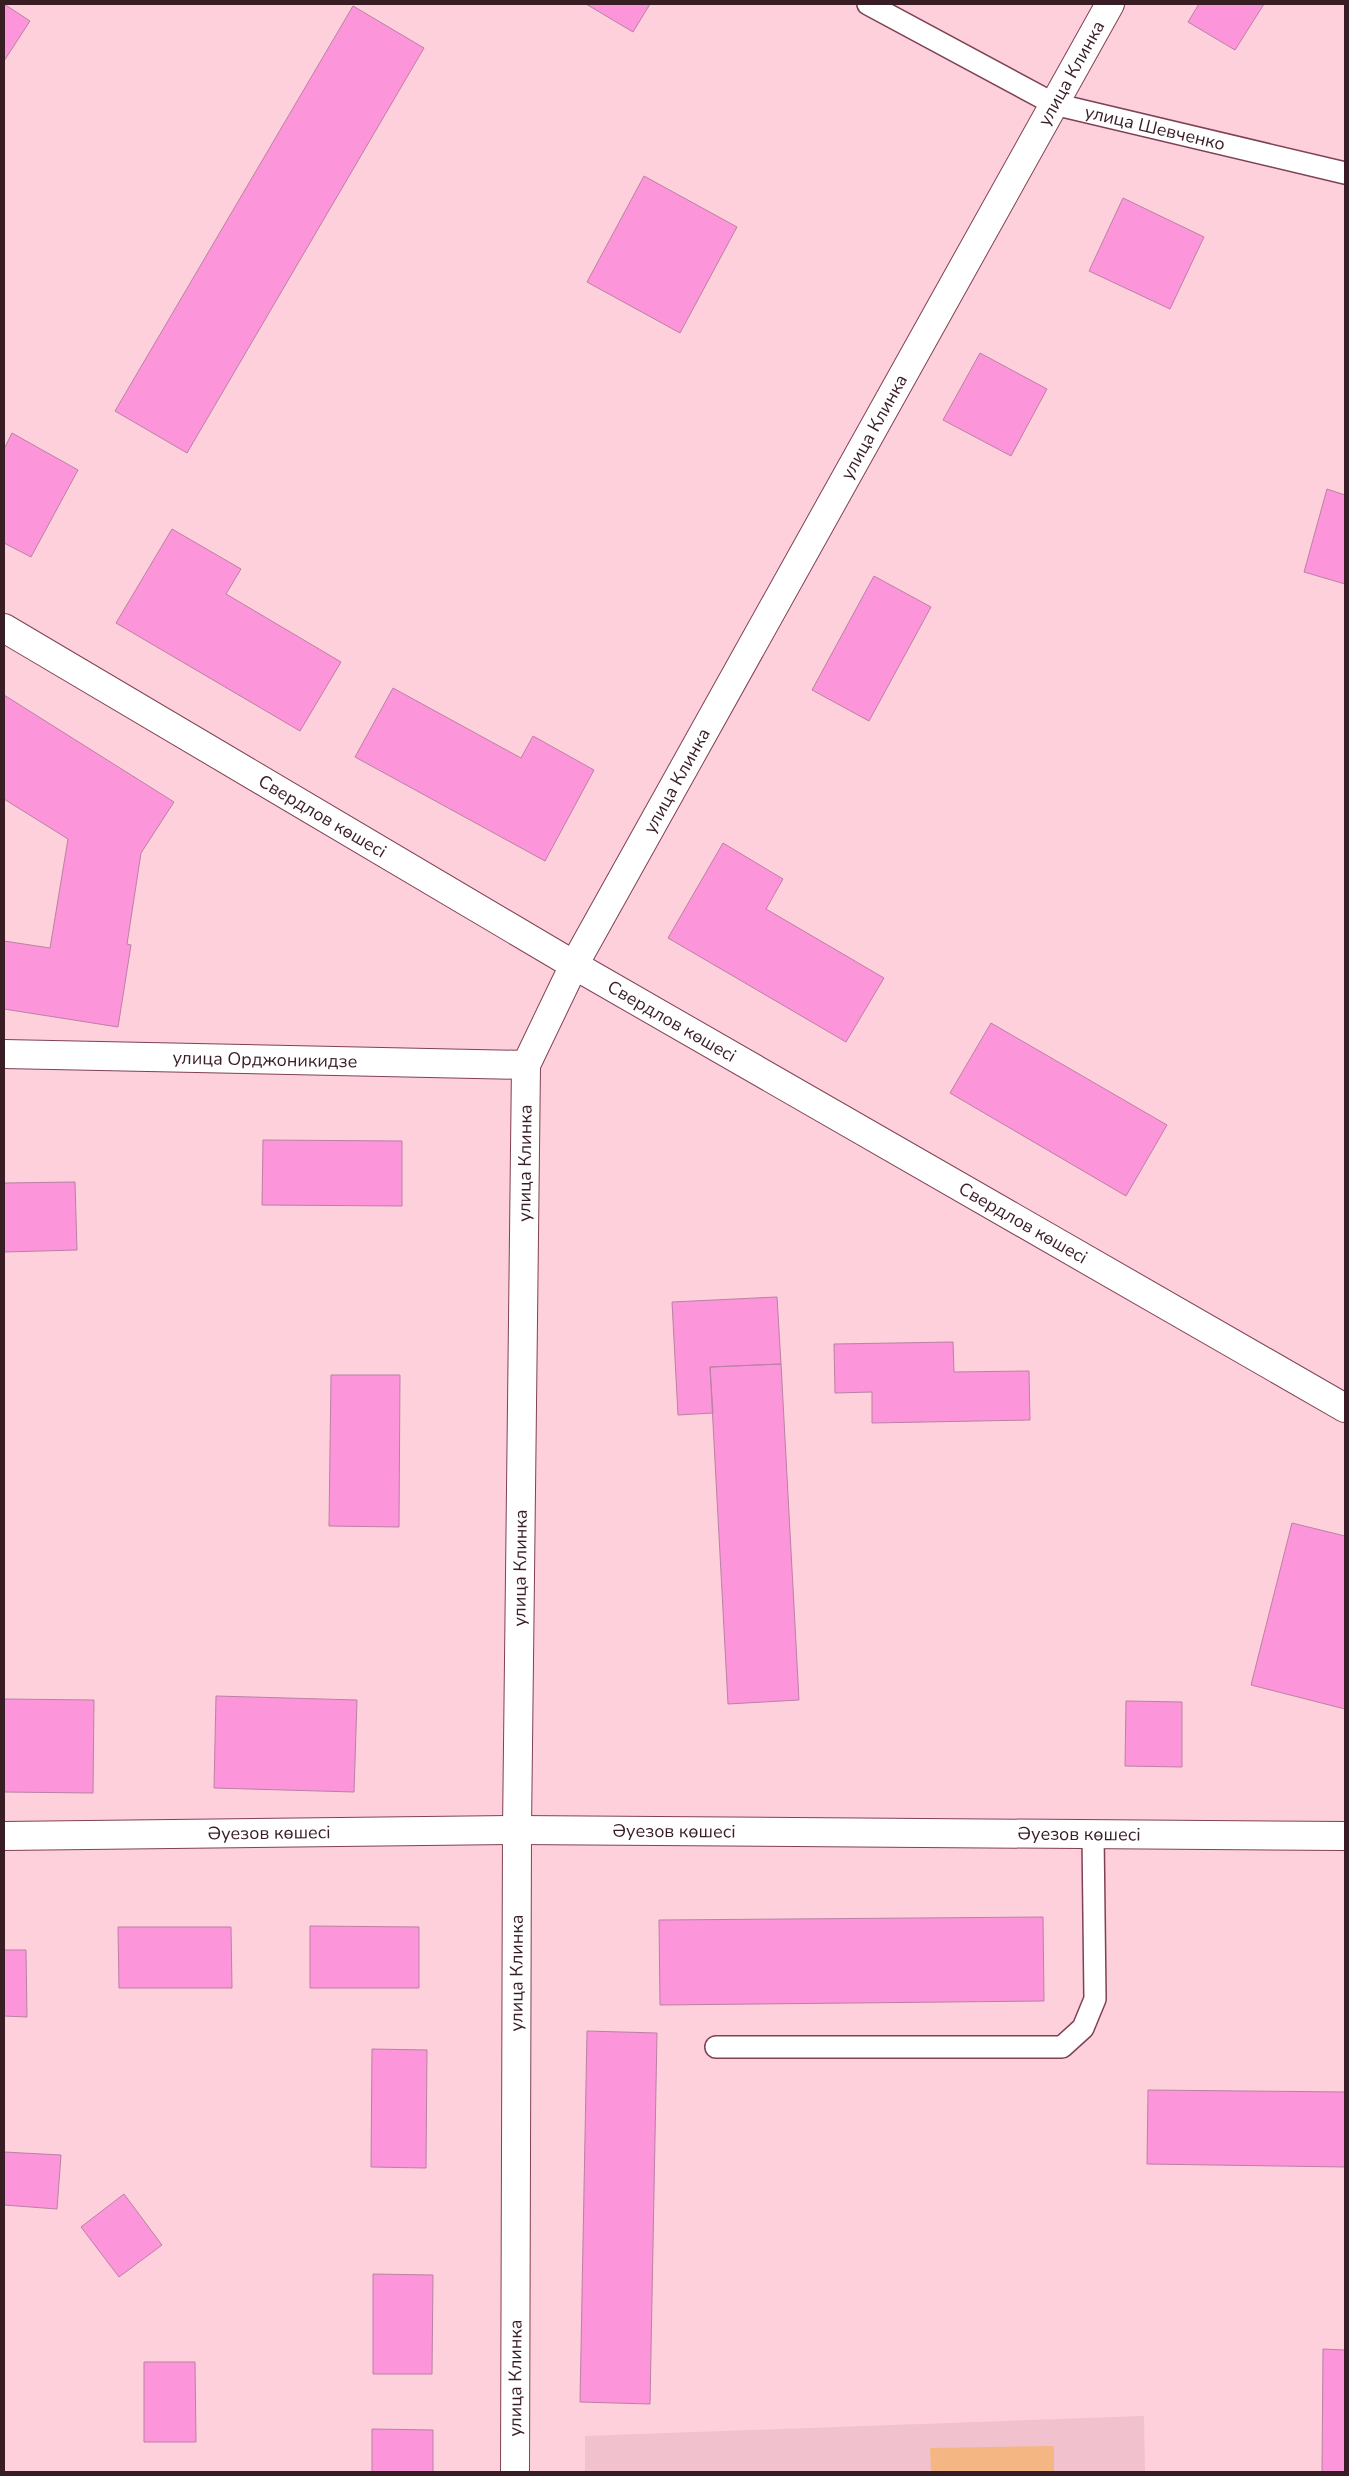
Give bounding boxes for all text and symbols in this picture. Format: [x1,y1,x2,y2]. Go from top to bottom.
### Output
street label: улица Клинка [1032,16,1110,130]
street label: улица Шевченко [1082,100,1228,156]
street label: улица Клинка [835,370,913,484]
street label: улица Клинка [638,724,716,838]
street label: Свердлов көшесі [254,769,391,863]
street label: Свердлов көшесі [603,975,741,1068]
street label: улица Орджоникидзе [172,1046,358,1073]
street label: улица Клинка [512,1104,538,1222]
street label: Свердлов көшесі [954,1176,1092,1269]
street label: улица Клинка [507,1509,533,1627]
street label: Әуезов көшесі [612,1819,736,1844]
street label: Әуезов көшесі [207,1820,331,1846]
street label: Әуезов көшесі [1017,1822,1141,1847]
street label: улица Клинка [504,1914,529,2032]
street label: улица Клинка [503,2319,527,2437]

